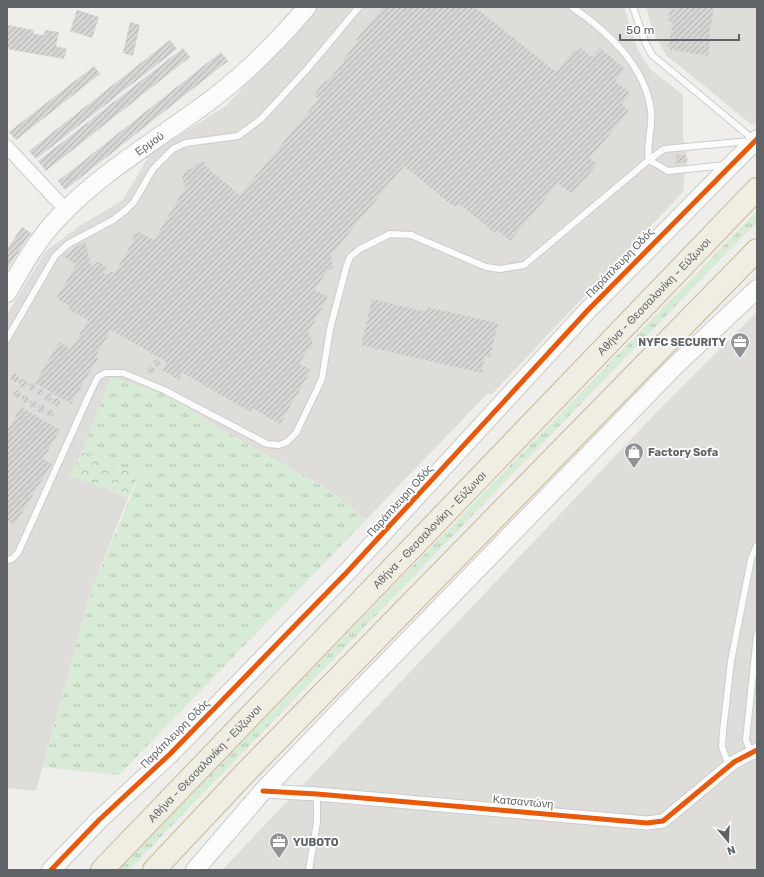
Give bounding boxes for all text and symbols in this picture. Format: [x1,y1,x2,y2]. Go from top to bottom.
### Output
scale bar [620,16,739,42]
text: 50 m [626,23,654,37]
street label: Ερμού [132,129,166,158]
street label: Παράπλευρη Οδός [583,225,657,301]
street label: Αθήνα - Θεσσαλονίκη - Εύζωνοι [595,235,713,358]
office icon: NYFC SECURITY [729,331,751,359]
place label: NYFC SECURITY [638,336,727,349]
shop icon: Factory Sofa [623,441,645,469]
place label: Factory Sofa [648,446,718,459]
street label: Παράπλευρη Οδός [364,462,436,540]
street label: Αθήνα - Θεσσαλονίκη - Εύζωνοι [370,468,489,591]
street label: Παράπλευρη Οδός [138,697,212,771]
street label: Αθήνα - Θεσσαλονίκη - Εύζωνοι [145,702,264,825]
street label: Κατσαντώνη [492,793,554,811]
north arrow [708,821,748,861]
office icon: YUBOTO [268,831,290,859]
place label: YUBOTO [293,836,339,849]
text: N [725,843,737,857]

